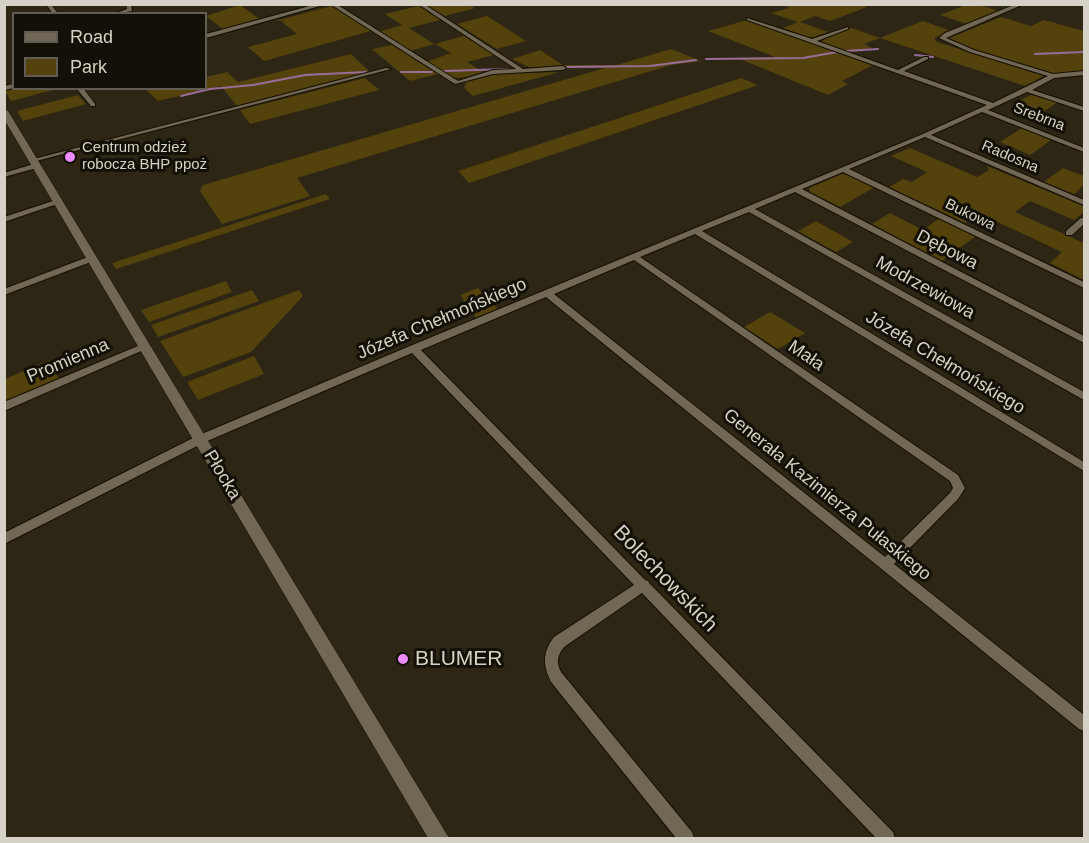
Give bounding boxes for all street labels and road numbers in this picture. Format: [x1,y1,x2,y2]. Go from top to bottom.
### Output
street label: Srebrna [1011,99,1067,135]
street label: Radosna [979,137,1041,177]
street label: Bukowa [942,195,998,235]
street label: Dębowa [913,225,981,275]
street label: Modrzewiowa [872,252,978,324]
street label: Józefa Chełmońskiego [354,273,530,365]
street label: Józefa Chełmońskiego [861,307,1029,419]
street label: Promienna [24,334,112,388]
street label: Mała [784,336,828,376]
street label: Generała Kazimierza Pułaskiego [719,404,935,586]
street label: Płocka [199,446,245,504]
street label: Bolechowskich [608,520,722,638]

